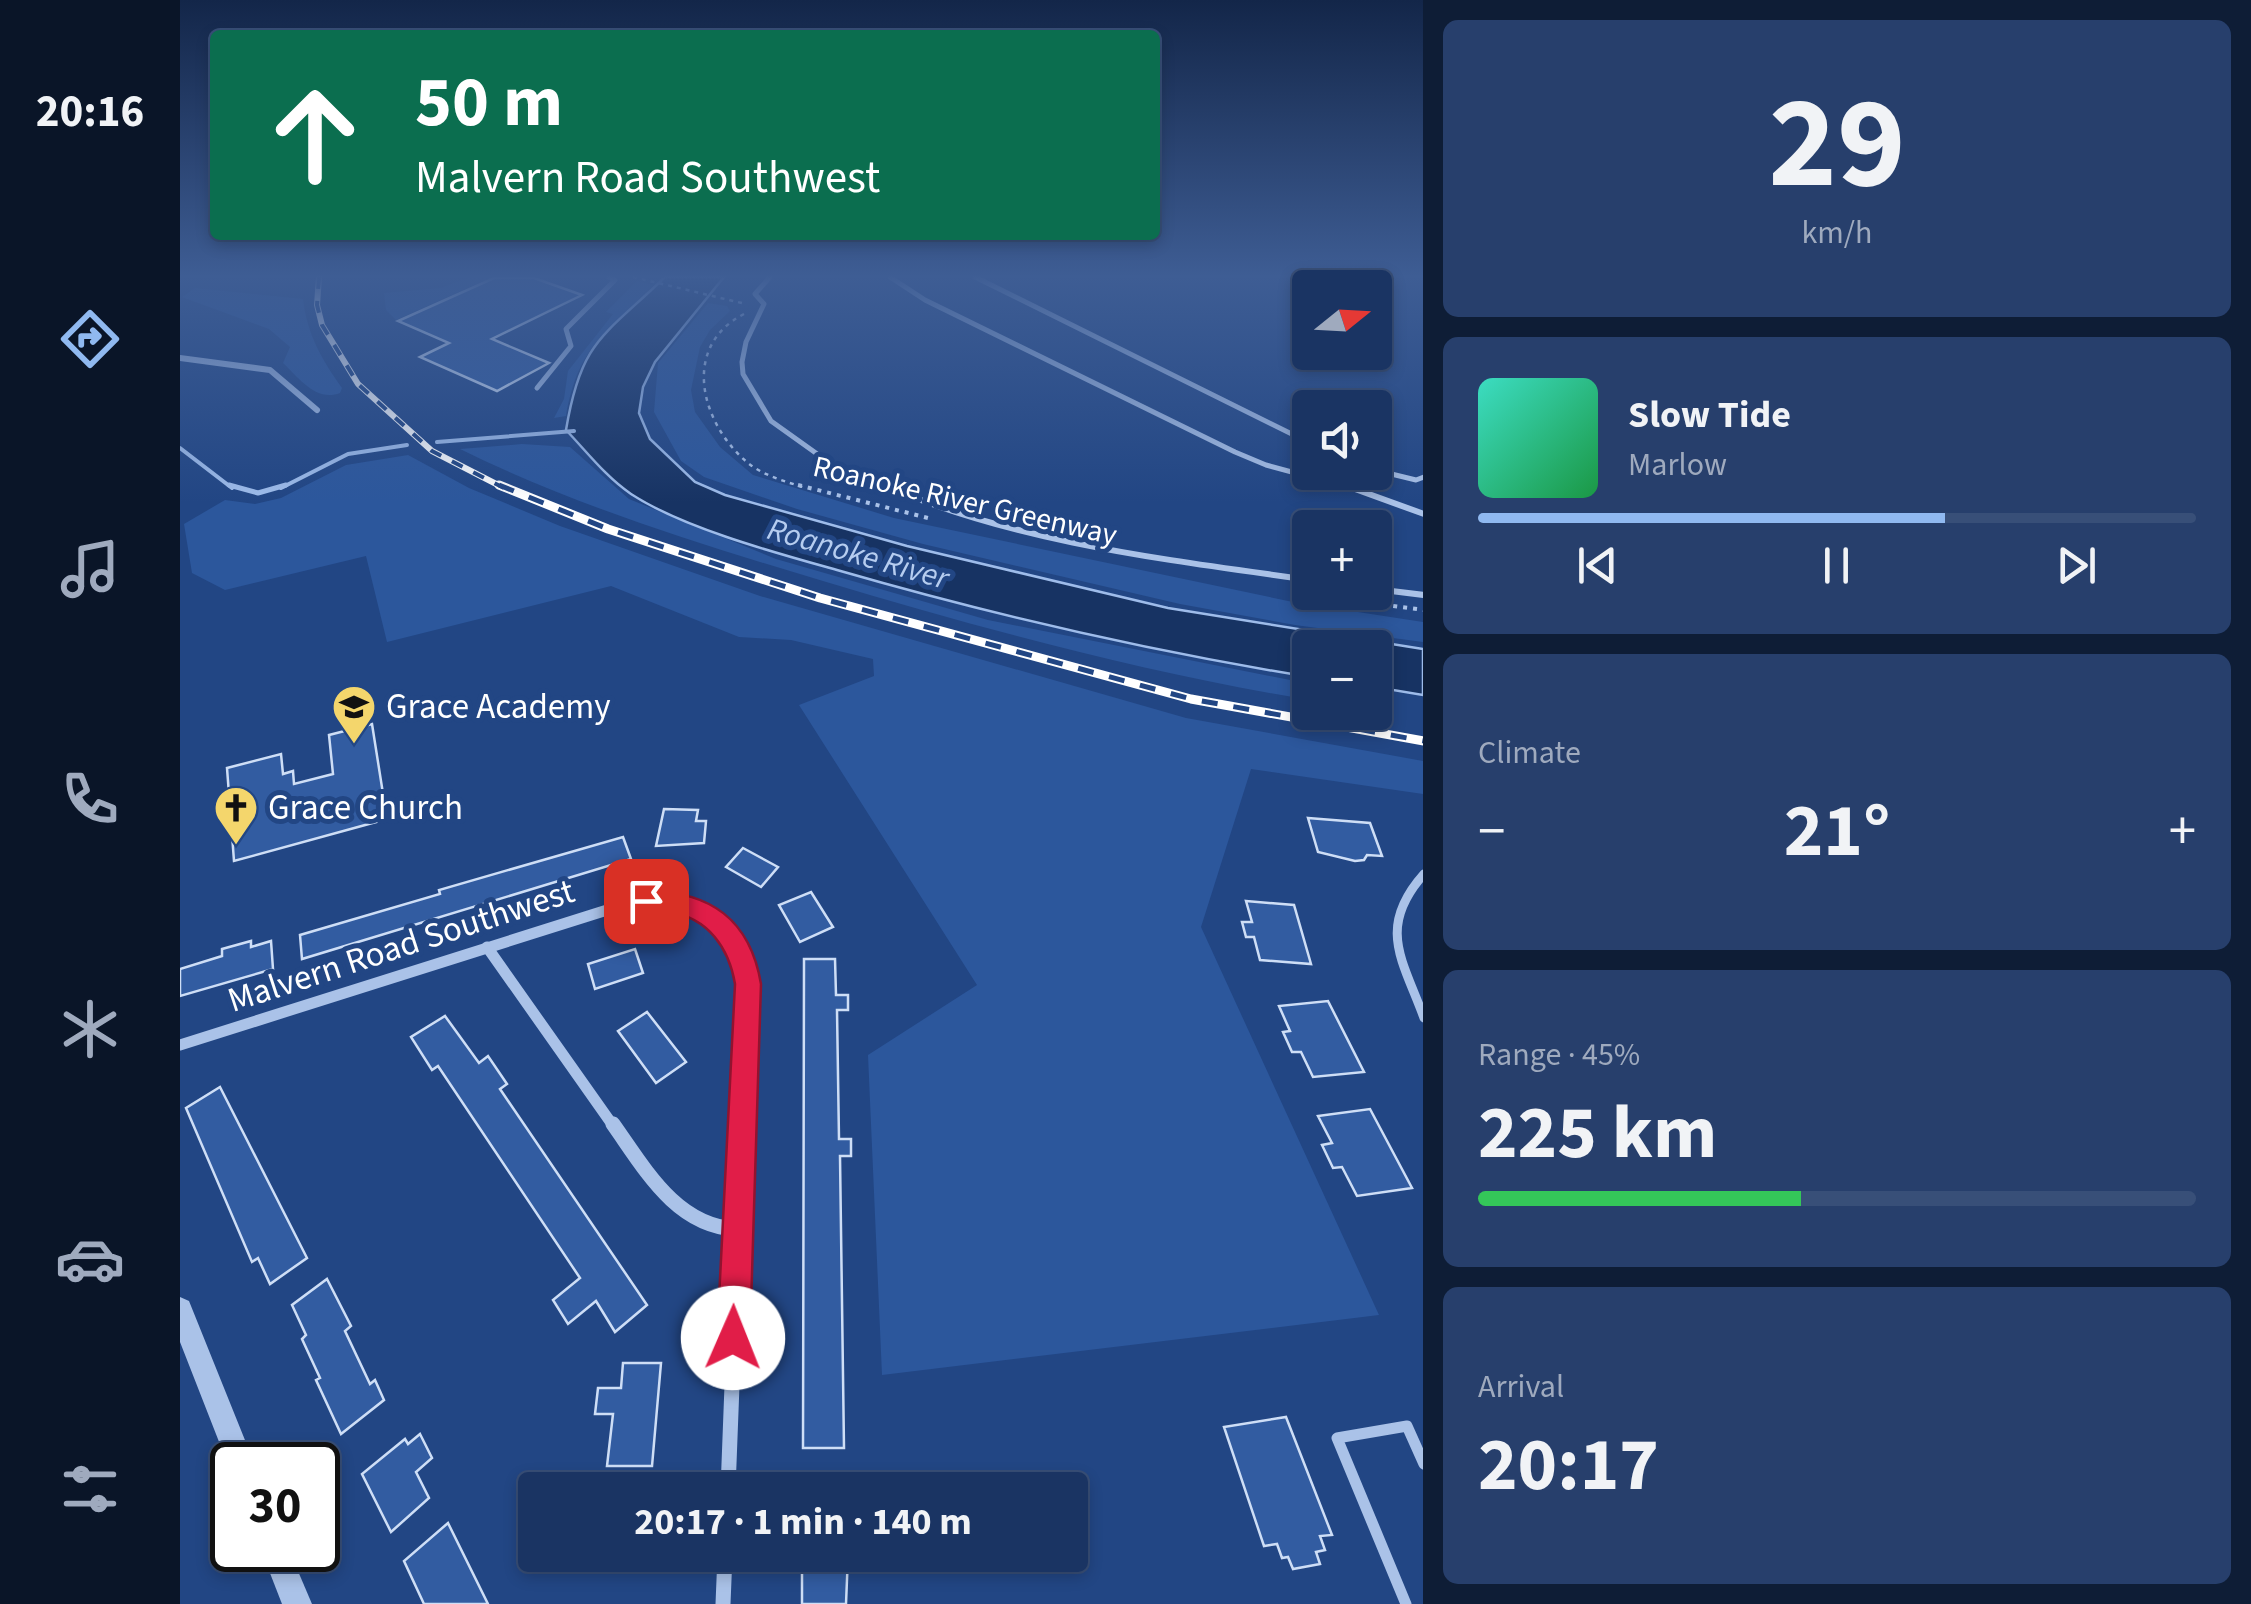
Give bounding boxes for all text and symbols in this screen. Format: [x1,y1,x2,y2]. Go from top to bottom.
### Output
text: 29 [1768,52,1906,237]
text: 50 m [415,53,563,153]
icon: ahead [250,70,380,200]
text: 20:16 [36,80,144,144]
text: Malvern Road Southwest [415,146,880,210]
text: km/h [1802,210,1872,256]
north arrow [1292,270,1392,370]
map controls [1292,270,1392,730]
icon: directions [55,304,125,374]
text: Slow Tide [1628,388,1791,442]
button: sound [1292,390,1392,490]
text: Marlow [1628,442,1727,488]
street label: Roanoke River Greenway [810,449,1120,553]
water label: Roanoke River [763,510,953,598]
button: + [1292,510,1392,610]
icon: music [55,534,125,604]
icon: previous [1570,538,1625,593]
icon: pause [1809,538,1864,593]
icon: next [2049,538,2104,593]
button: − [1292,630,1392,730]
place label: Grace Academy [386,682,611,732]
school or university icon: Grace Academy [331,684,377,745]
text: Climate [1478,730,1581,776]
icon: phone [55,764,125,834]
text: 21° [1784,778,1890,885]
place label: Grace Church [268,783,463,833]
church icon: Grace Church [213,785,259,846]
text: − [1478,793,1505,871]
text: + [2169,793,2196,871]
pin [604,859,689,944]
street label: Malvern Road Southwest [221,866,581,1026]
icon: arrive [619,874,674,929]
icon: climate [55,994,125,1064]
text: Range · 45% [1478,1032,1640,1078]
text: 225 km [1478,1080,1717,1187]
icon: car [55,1224,125,1294]
position arrow [681,1286,785,1390]
text: Arrival [1478,1364,1564,1410]
text: 20:17 [1478,1412,1659,1519]
speed limit sign: 30 [210,1442,340,1572]
icon: filters [55,1454,125,1524]
text: 20:17 · 1 min · 140 m [634,1495,972,1549]

